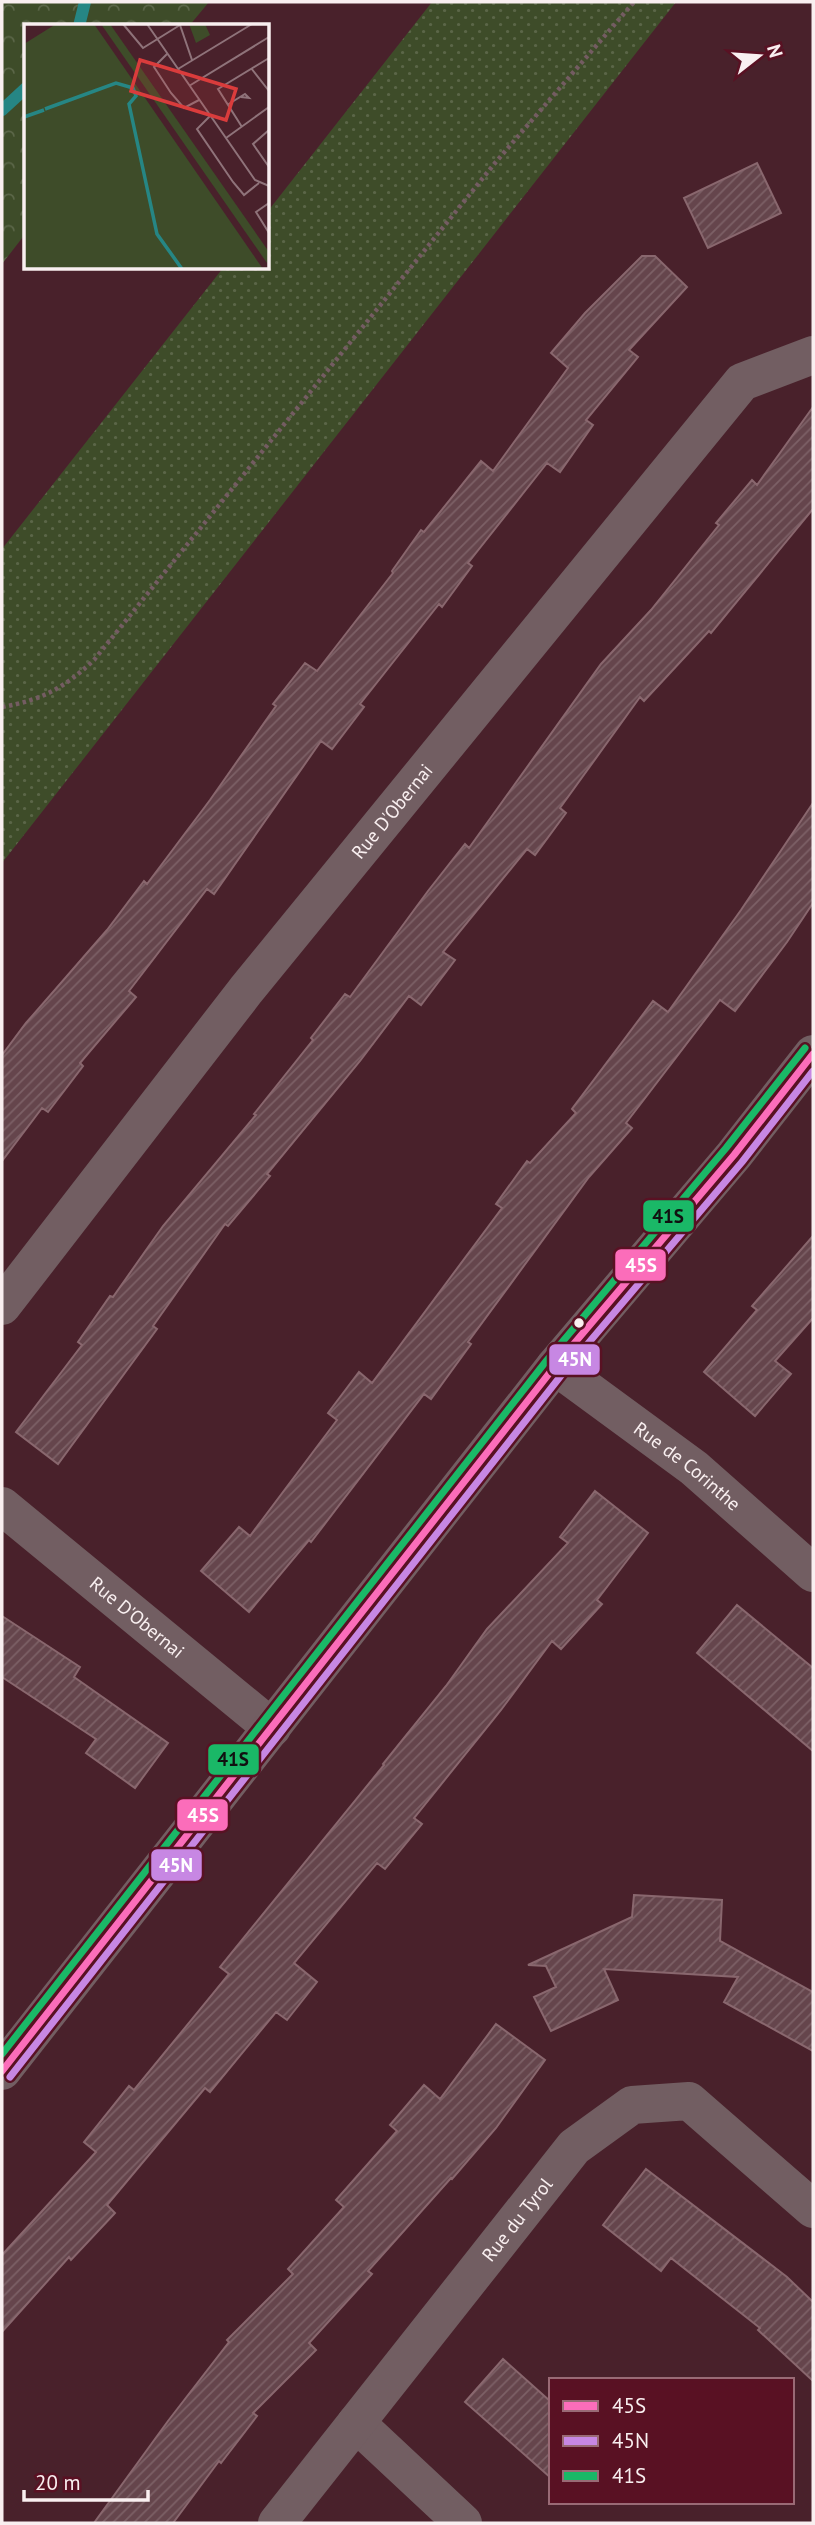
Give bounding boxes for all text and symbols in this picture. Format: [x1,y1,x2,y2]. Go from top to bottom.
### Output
north arrow [724,21,794,91]
inset map [24,24,270,270]
text: N [762,42,789,61]
street label: Rue D'Obernai [346,759,438,864]
line badge: 41S [642,1199,695,1233]
text: 41S [652,1204,684,1228]
line badge: 45S [614,1248,667,1282]
text: 45S [625,1253,657,1277]
unlabelled marker [572,1316,586,1330]
line badge: 45N [548,1343,601,1376]
text: 45N [558,1347,592,1371]
street label: Rue de Corinthe [629,1416,746,1516]
street label: Rue D'Obernai [85,1571,189,1663]
line badge: 41S [207,1743,260,1776]
text: 41S [217,1747,249,1771]
line badge: 45S [176,1798,229,1832]
text: 45S [187,1803,219,1827]
line badge: 45N [150,1848,203,1882]
text: 45N [159,1853,193,1877]
street label: Rue du Tyrol [476,2172,558,2266]
legend [549,2378,794,2504]
text: 45S [612,2392,646,2419]
text: 45N [612,2427,649,2454]
scale bar [24,2458,149,2502]
text: 41S [612,2462,646,2489]
text: 20 m [35,2469,81,2496]

